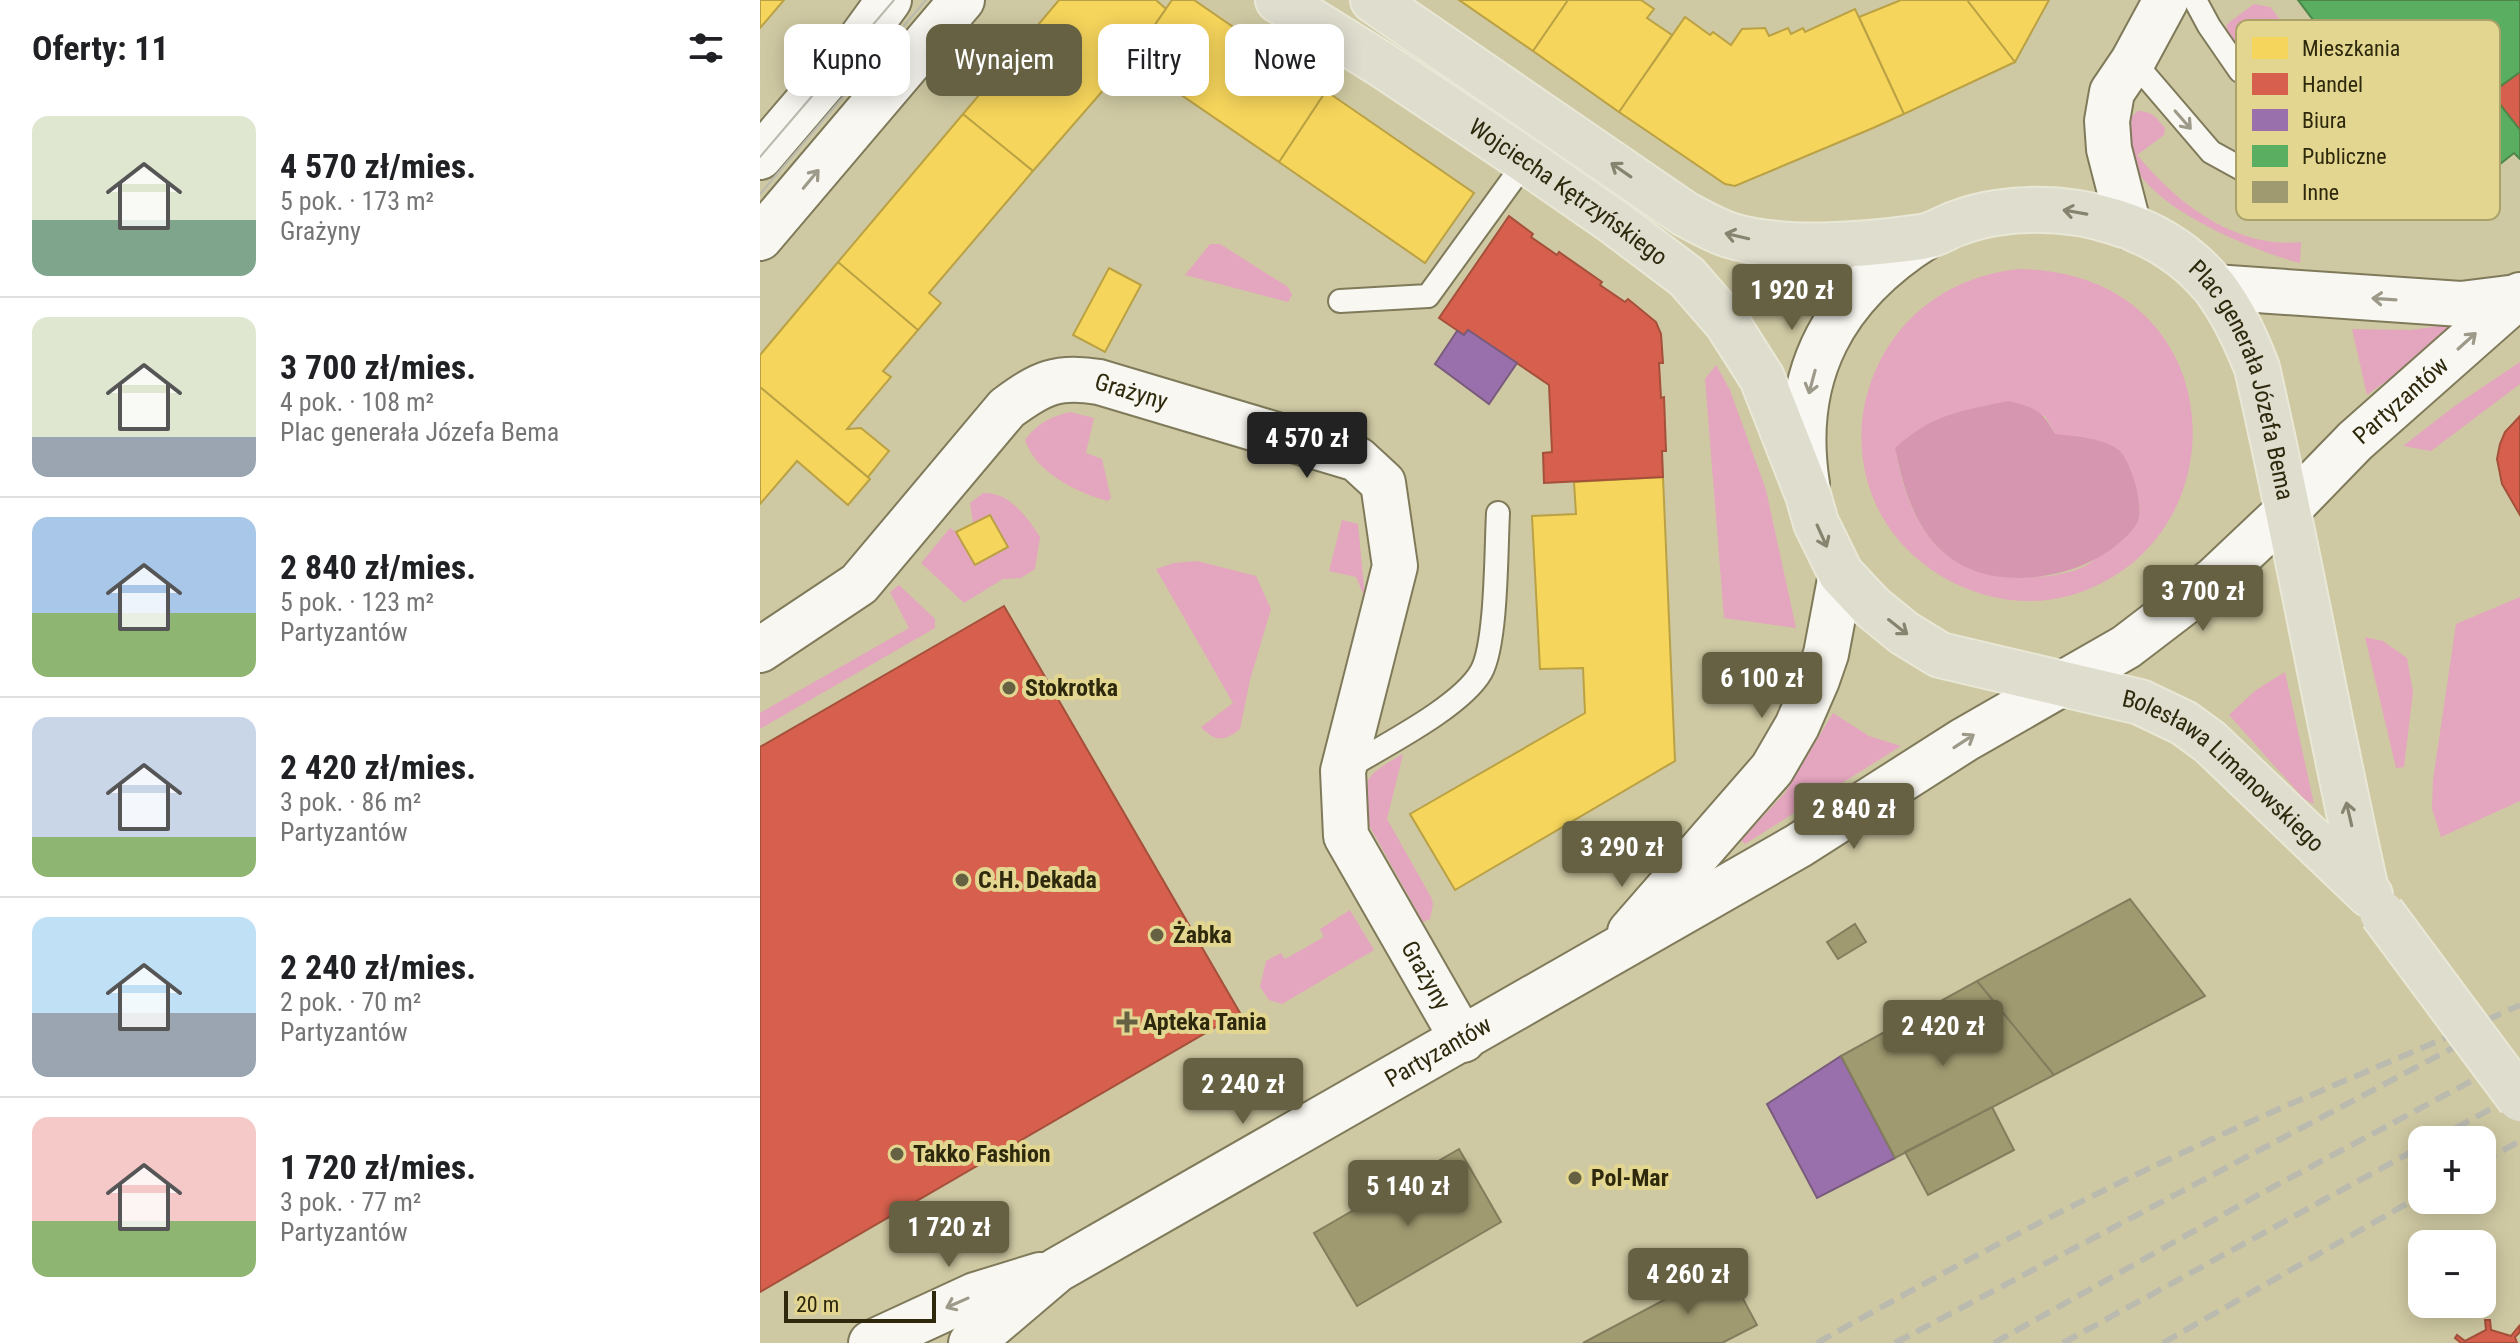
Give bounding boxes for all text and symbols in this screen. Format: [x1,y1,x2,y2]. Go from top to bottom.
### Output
legend [2236,20,2500,220]
chip: Kupno [784,24,910,96]
chip: Wynajem [926,24,1082,96]
chip: Filtry [1098,24,1209,96]
chip: Nowe [1225,24,1344,96]
icon: filters [684,26,728,70]
text: Oferty: 11 [32,28,169,68]
text: Mieszkania [2302,36,2400,61]
text: Handel [2302,72,2363,97]
text: Biura [2302,108,2347,133]
one-way arrow [2174,110,2192,130]
street label: Wojciecha Kętrzyńskiego [1464,113,1673,271]
text: Publiczne [2302,144,2387,169]
text: 4 570 zł/mies. [280,146,476,186]
icon: home [96,148,192,244]
one-way arrow [1610,162,1632,178]
one-way arrow [802,169,820,190]
text: Inne [2302,180,2339,205]
text: 5 pok. · 173 m² [280,186,434,216]
one-way arrow [2062,203,2088,218]
text: Grażyny [280,216,361,246]
one-way arrow [1725,227,1750,242]
street label: Plac generała Józefa Bema [2183,254,2299,503]
pin: 1 920 zł [1709,264,1875,332]
text: 1 920 zł [1750,275,1834,305]
one-way arrow [2371,291,2398,306]
one-way arrow [2456,333,2476,351]
text: 3 700 zł/mies. [280,347,476,387]
icon: home [96,349,192,445]
street label: Partyzantów [2347,351,2454,450]
street label: Grażyny [1091,368,1171,416]
one-way arrow [1803,368,1818,394]
text: 4 pok. · 108 m² [280,387,434,417]
pin: 4 570 zł [1224,412,1390,480]
text: Plac generała Józefa Bema [280,417,559,447]
text: 4 570 zł [1265,423,1349,453]
one-way arrow [1815,523,1830,547]
text: 2 840 zł/mies. [280,547,476,587]
icon: home [96,549,192,645]
pin: 3 700 zł [2120,565,2286,633]
text: 3 700 zł [2161,576,2245,606]
text: 5 pok. · 123 m² [280,587,434,617]
text: Partyzantów [280,617,408,647]
one-way arrow [1887,619,1908,636]
pin: 6 100 zł [1679,652,1845,720]
text: 6 100 zł [1720,663,1804,693]
place label: Stokrotka [1025,674,1118,702]
marker: Stokrotka [1000,679,1018,697]
street label: Bolesława Limanowskiego [2120,684,2330,858]
one-way arrow [1952,732,1975,748]
text: 2 420 zł/mies. [280,747,476,787]
icon: home [96,749,192,845]
pin: 2 840 zł [1771,783,1937,851]
text: 3 pok. · 86 m² [280,787,421,817]
text: 2 840 zł [1812,794,1896,824]
one-way arrow [2341,801,2356,827]
text: Partyzantów [280,817,408,847]
pin: 3 290 zł [1539,821,1705,889]
text: 3 290 zł [1580,832,1664,862]
place label: C.H. Dekada [978,866,1097,894]
marker: C.H. Dekada [953,871,971,889]
place label: Żabka [1173,921,1232,949]
marker: Żabka [1148,926,1166,944]
street label: Grażyny [1395,936,1457,1015]
text: 2 240 zł/mies. [280,947,476,987]
icon: home [96,949,192,1045]
text: 2 pok. · 70 m² [280,987,421,1017]
pin: 2 420 zł [1860,1000,2026,1068]
place label: Apteka Tania [1143,1008,1267,1036]
street label: Partyzantów [1380,1010,1496,1093]
text: 2 420 zł [1901,1011,1985,1041]
marker: Apteka Tania [1118,1013,1136,1031]
text: Partyzantów [280,1017,408,1047]
pin: 2 240 zł [1160,1058,1326,1126]
text: 2 240 zł [1201,1069,1285,1099]
map controls [2408,1126,2496,1318]
button: + [2408,1126,2496,1214]
place label: Takko Fashion [913,1140,1051,1168]
marker: Takko Fashion [888,1145,906,1163]
text: 1 720 zł/mies. [280,1147,476,1187]
icon: home [96,1149,192,1245]
pin: 5 140 zł [1325,1160,1491,1228]
place label: Pol-Mar [1591,1164,1669,1192]
marker: Pol-Mar [1566,1169,1584,1187]
text: 5 140 zł [1366,1171,1450,1201]
text: 3 pok. · 77 m² [280,1187,421,1217]
pin: 1 720 zł [866,1201,1032,1269]
text: 1 720 zł [907,1212,991,1242]
text: Partyzantów [280,1217,408,1247]
button: − [2408,1230,2496,1318]
pin: 4 260 zł [1605,1248,1771,1316]
text: 4 260 zł [1646,1259,1730,1289]
scale bar [784,1287,936,1323]
text: 20 m [796,1292,839,1317]
one-way arrow [945,1296,969,1311]

